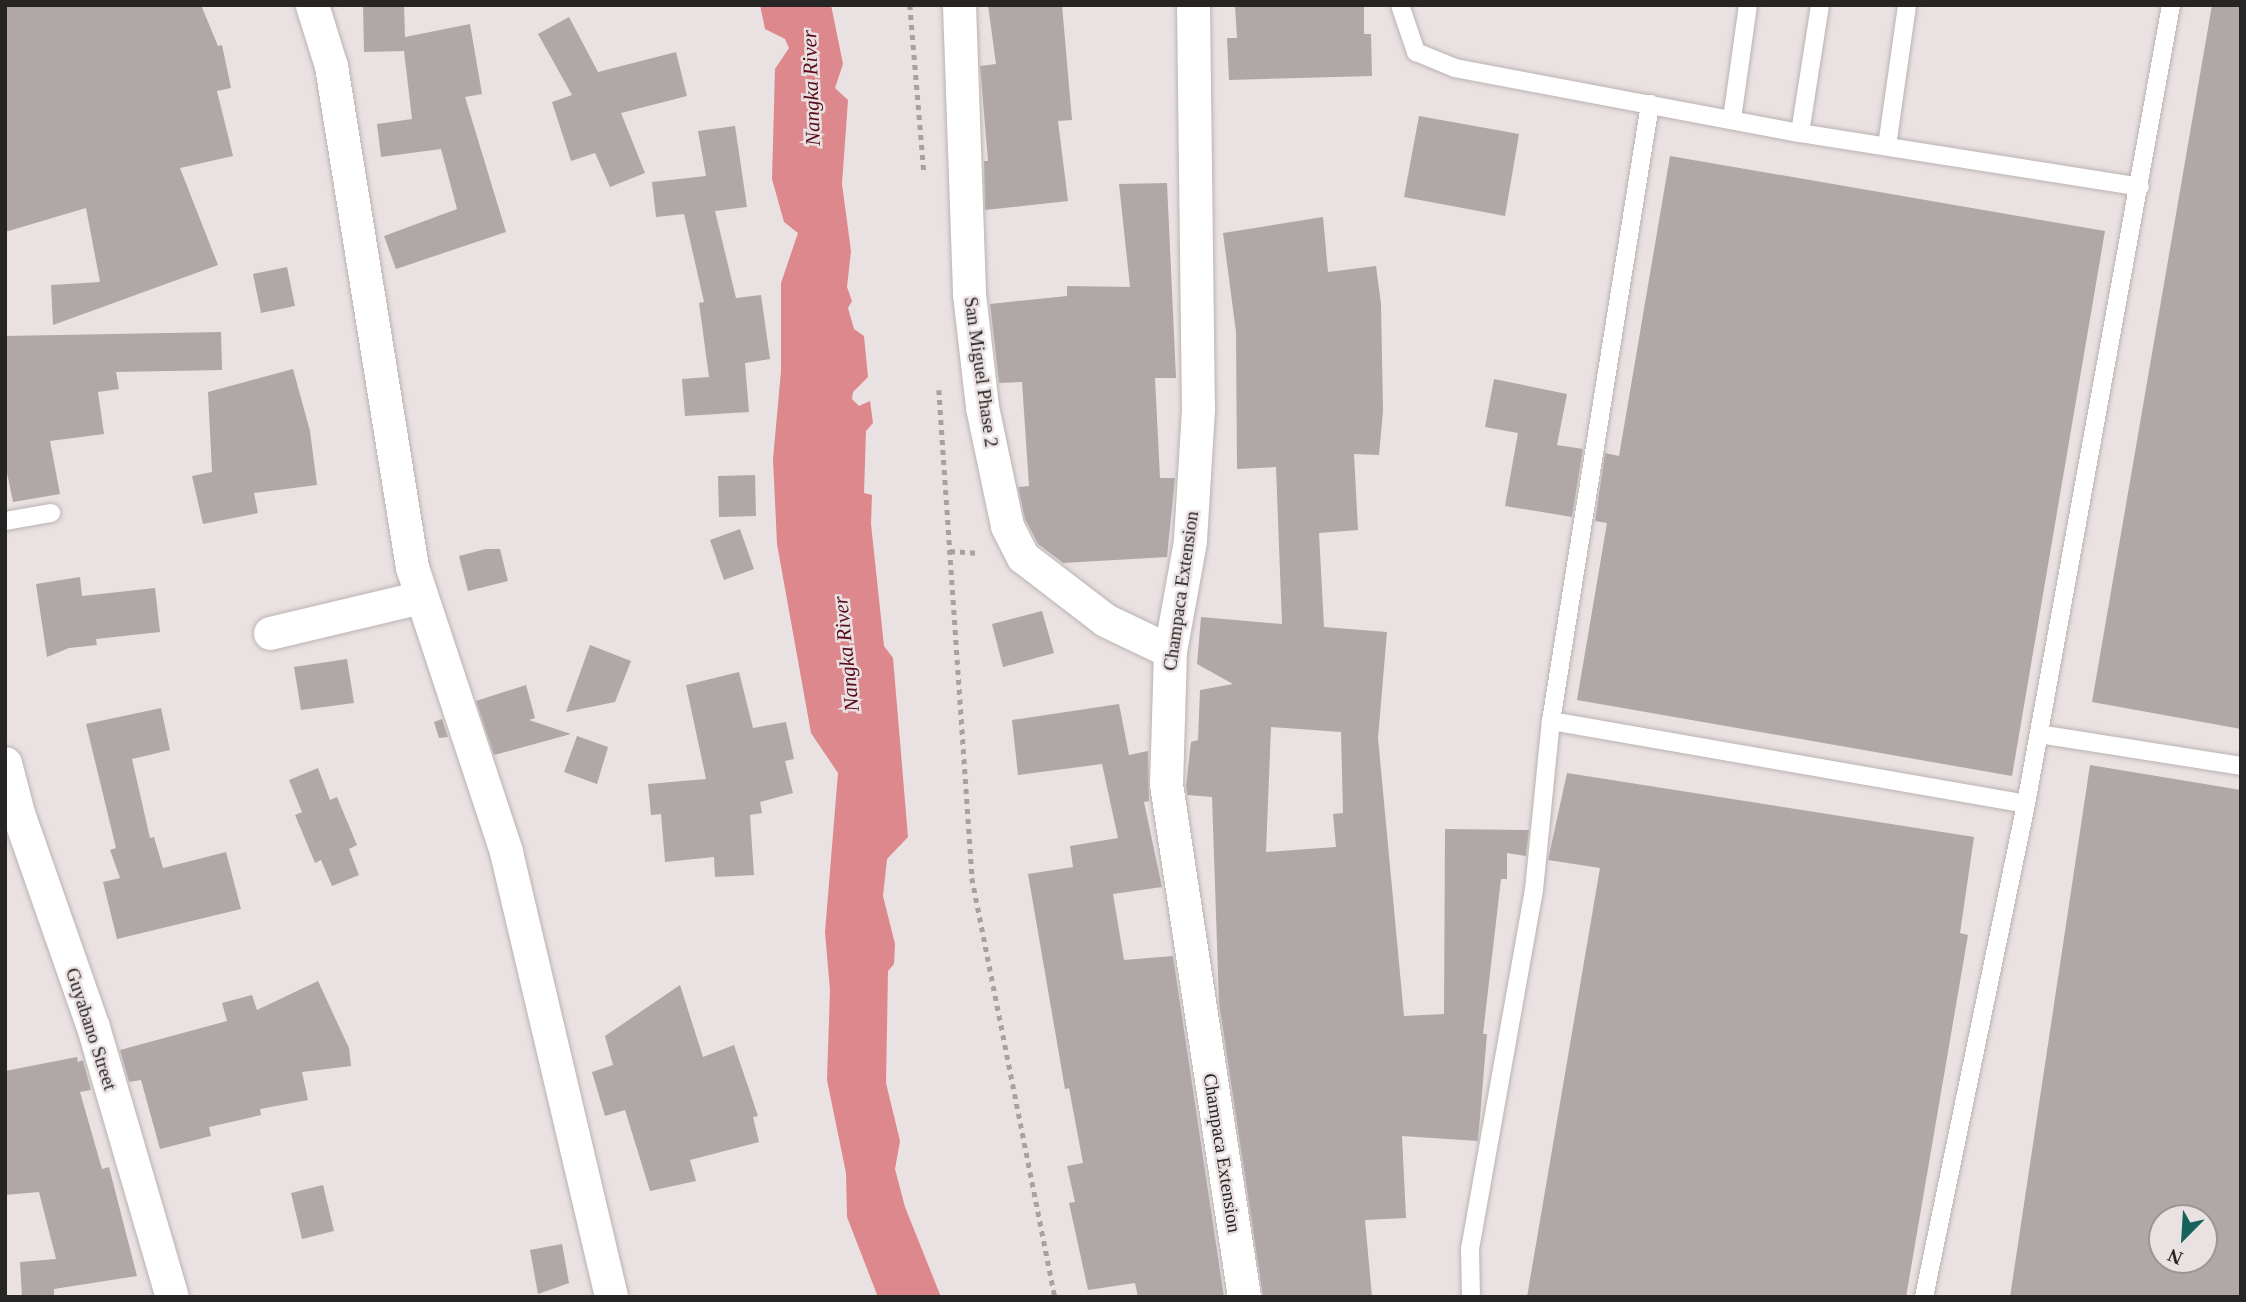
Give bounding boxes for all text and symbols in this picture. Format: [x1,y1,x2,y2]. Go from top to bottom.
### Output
water label: Nangka River [796,30,826,146]
street label: San Miguel Phase 2 [959,295,1003,449]
street label: Champaca Extension [1159,510,1203,672]
water label: Nangka River [827,595,865,713]
street label: Guyabano Street [61,965,121,1093]
street label: Champaca Extension [1198,1072,1246,1234]
north arrow [2148,1204,2218,1274]
text: N [2165,1244,2186,1269]

